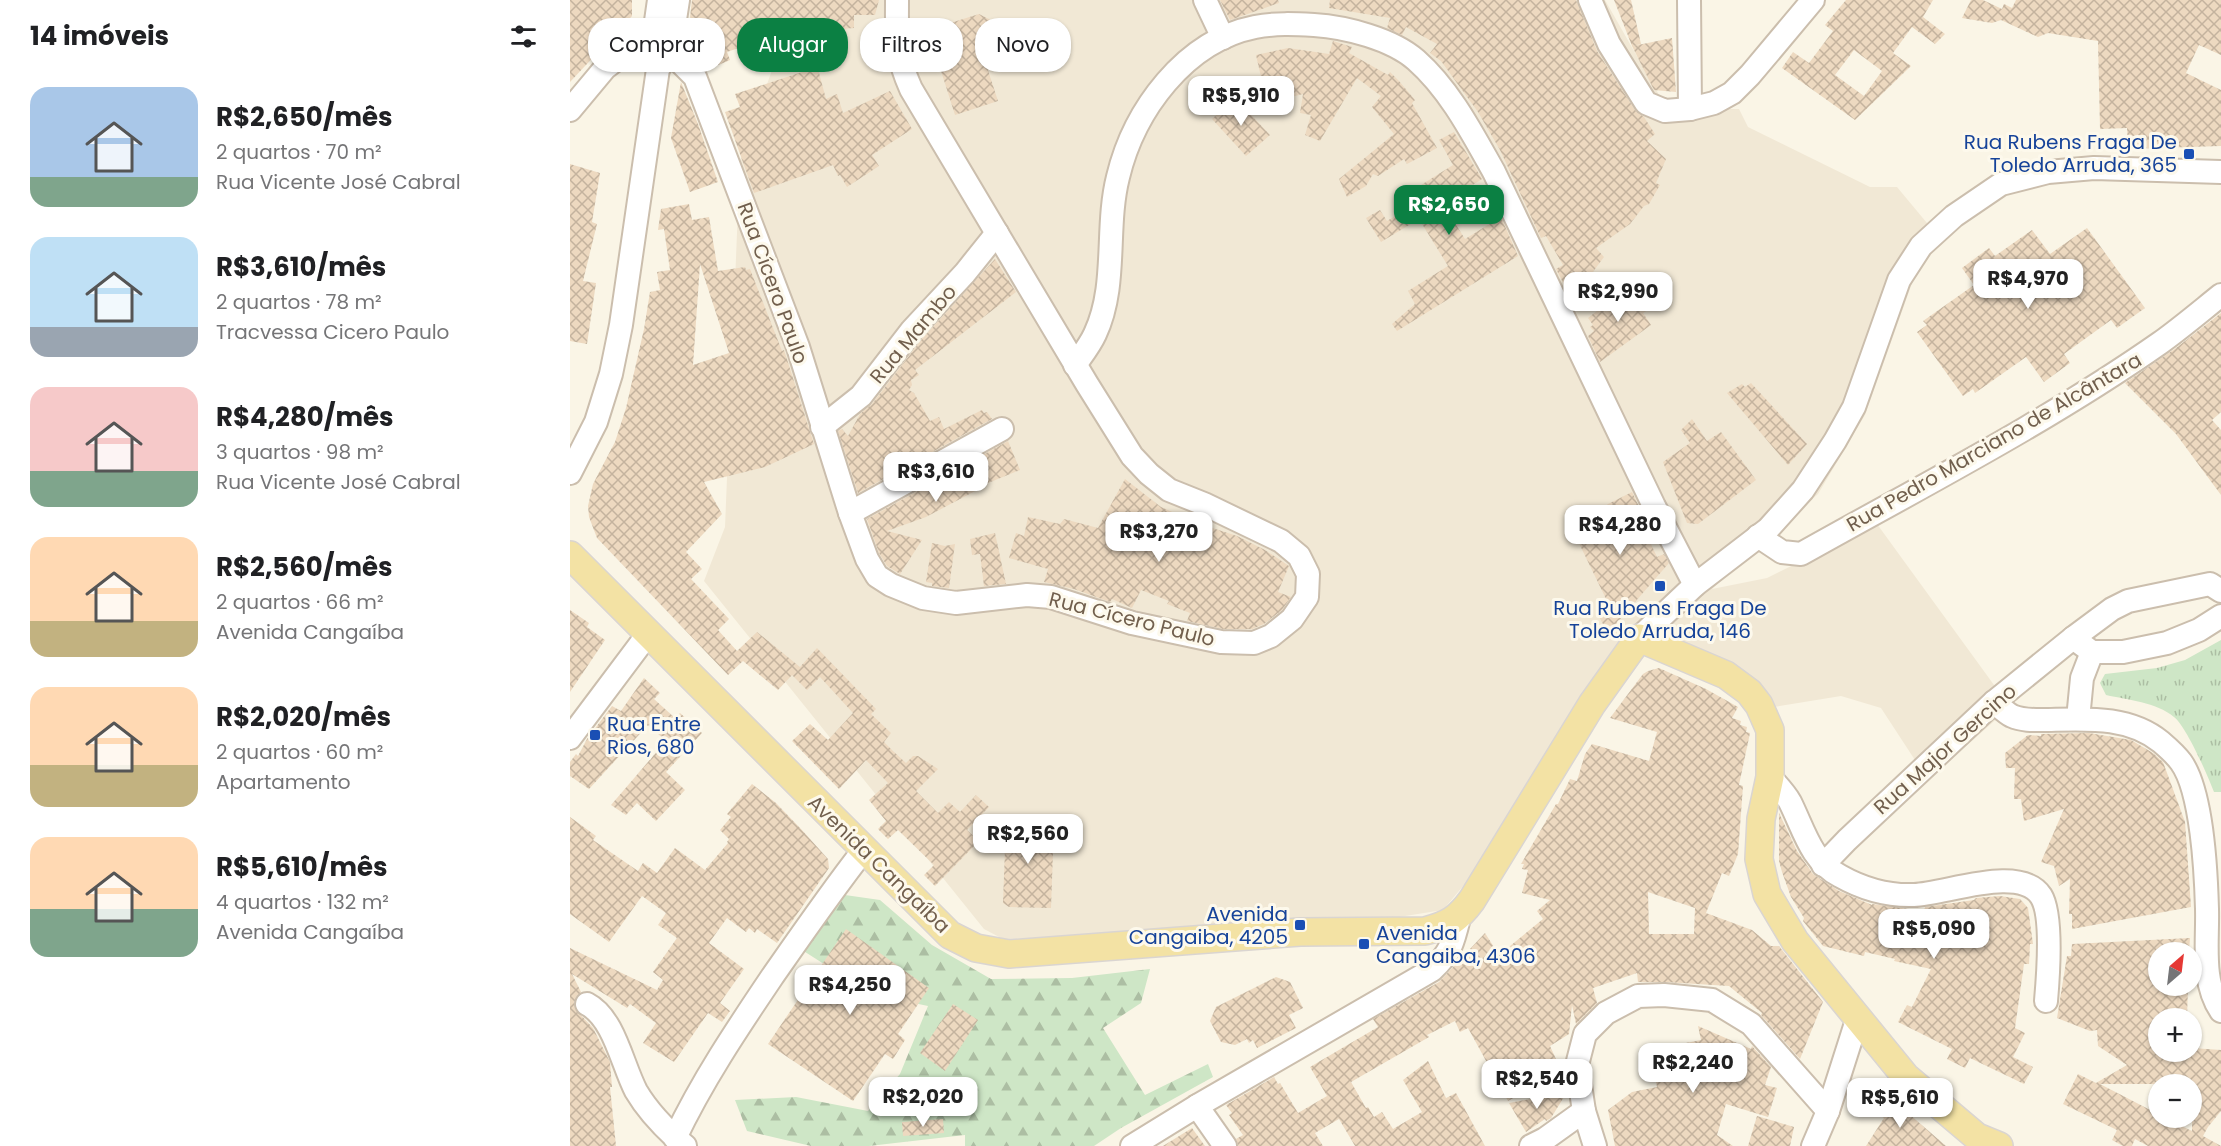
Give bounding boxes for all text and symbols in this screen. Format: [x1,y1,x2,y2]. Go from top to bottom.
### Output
text: 14 imóveis [30,18,169,54]
chip: Comprar [588,18,725,72]
chip: Alugar [737,18,848,72]
chip: Filtros [860,18,963,72]
chip: Novo [975,18,1071,72]
icon: filters [507,20,540,53]
pin: R$5,910 [1186,76,1296,127]
text: R$5,910 [1202,81,1280,109]
text: R$2,650/mês [216,99,393,135]
icon: home [78,111,150,183]
place label: Rua Rubens Fraga De Toledo Arruda, 365 [1964,128,2177,179]
text: 2 quartos · 70 m² [216,138,382,166]
marker: Rua Rubens Fraga De Toledo Arruda, 365 [2182,147,2196,161]
text: Rua Vicente José Cabral [216,168,461,196]
pin: R$2,650 [1394,185,1504,236]
text: R$2,650 [1408,190,1490,218]
street label: Rua Cícero Paulo [731,198,815,368]
text: R$3,610/mês [216,249,386,285]
pin: R$4,970 [1973,259,2083,310]
icon: home [78,261,150,333]
text: R$4,970 [1987,264,2069,292]
pin: R$2,990 [1563,272,1673,323]
text: R$2,990 [1578,277,1659,305]
street label: Rua Mambo [863,278,963,390]
text: 2 quartos · 78 m² [216,288,382,316]
text: Tracvessa Cicero Paulo [216,318,449,346]
street label: Rua Pedro Marciano de Alcântara [1841,346,2147,538]
text: R$4,280/mês [216,399,394,435]
icon: home [78,411,150,483]
text: 3 quartos · 98 m² [216,438,384,466]
pin: R$3,610 [881,452,991,503]
text: R$3,610 [897,457,975,485]
text: Rua Vicente José Cabral [216,468,461,496]
pin: R$4,280 [1565,505,1675,556]
text: R$4,280 [1579,510,1661,538]
pin: R$3,270 [1104,512,1214,563]
text: R$3,270 [1119,517,1199,545]
text: R$2,560/mês [216,549,393,585]
icon: home [78,561,150,633]
marker: Rua Rubens Fraga De Toledo Arruda, 146 [1653,579,1667,593]
street label: Rua Cícero Paulo [1046,585,1218,653]
text: 2 quartos · 66 m² [216,588,384,616]
place label: Rua Rubens Fraga De Toledo Arruda, 146 [1553,594,1767,645]
text: Avenida Cangaíba [216,618,404,646]
street label: Rua Major Gercino [1868,677,2022,821]
text: R$2,020/mês [216,699,391,735]
place label: Rua Entre Rios, 680 [607,710,701,761]
icon: home [78,711,150,783]
marker: Rua Entre Rios, 680 [588,728,602,742]
text: 2 quartos · 60 m² [216,738,383,766]
text: Apartamento [216,768,351,796]
street label: Avenida Cangaíba [802,789,956,939]
pin: R$2,560 [973,814,1083,865]
text: R$2,560 [987,819,1069,847]
text: R$5,610/mês [216,849,388,885]
icon: home [78,861,150,933]
text: 4 quartos · 132 m² [216,888,389,916]
place label: Avenida Cangaiba, 4205 [1129,900,1288,951]
pin: R$5,090 [1879,909,1989,960]
text: R$5,090 [1892,914,1976,942]
text: Avenida Cangaíba [216,918,404,946]
marker: Avenida Cangaiba, 4205 [1293,918,1307,932]
place label: Avenida Cangaiba, 4306 [1376,919,1536,970]
marker: Avenida Cangaiba, 4306 [1357,937,1371,951]
north arrow [2148,942,2202,996]
map controls [2148,942,2202,1128]
pin: R$4,250 [795,965,905,1016]
text: R$4,250 [809,970,891,998]
button: + [2148,1008,2202,1062]
pin: R$2,240 [1638,1043,1748,1094]
text: R$2,240 [1652,1048,1734,1076]
pin: R$2,540 [1482,1059,1592,1110]
text: R$2,540 [1496,1064,1578,1092]
button: − [2148,1074,2202,1128]
pin: R$2,020 [868,1077,978,1128]
pin: R$5,610 [1845,1078,1955,1129]
text: R$2,020 [883,1082,963,1110]
text: R$5,610 [1861,1083,1939,1111]

